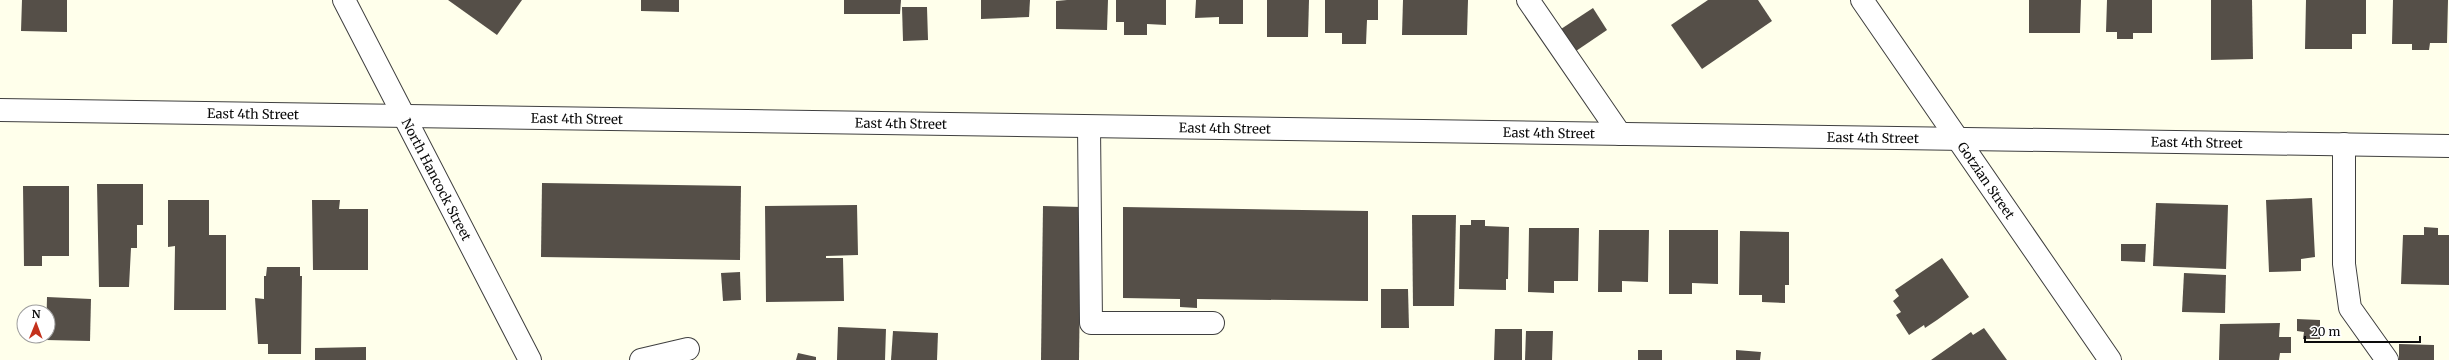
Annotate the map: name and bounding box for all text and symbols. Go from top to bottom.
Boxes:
street label: East 4th Street [207,105,299,123]
street label: East 4th Street [531,110,623,128]
street label: East 4th Street [855,115,947,133]
street label: North Hancock Street [398,116,475,244]
street label: East 4th Street [1179,119,1271,138]
street label: East 4th Street [1503,124,1595,142]
street label: East 4th Street [1827,129,1919,147]
street label: East 4th Street [2151,134,2243,152]
street label: Gotzian Street [1953,139,2018,222]
north arrow [16,304,56,344]
text: N [32,307,41,321]
scale bar [2305,318,2420,344]
text: 20 m [2311,324,2340,339]

